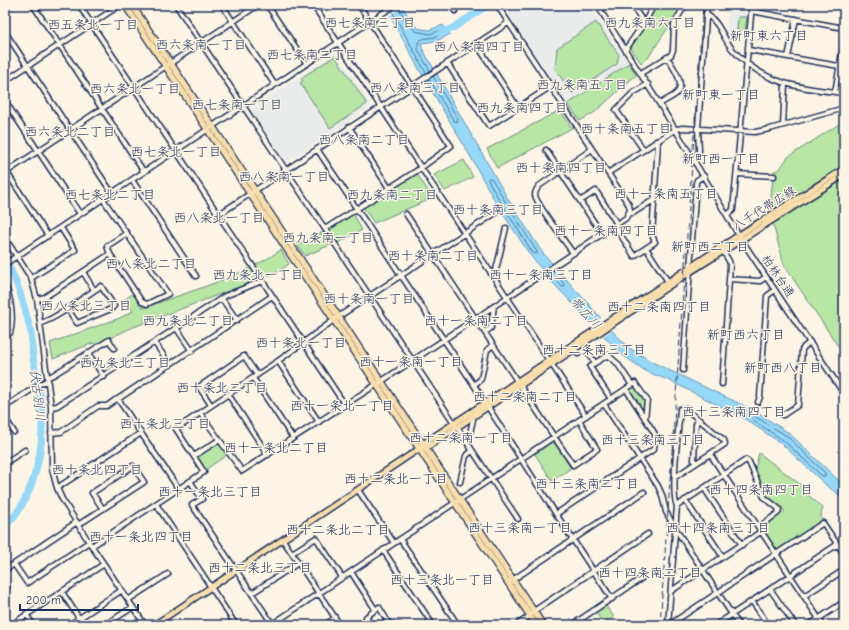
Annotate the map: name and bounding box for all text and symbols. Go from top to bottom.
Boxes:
district label: 西七条南三丁目 [324,15,416,30]
district label: 西九条南六丁目 [604,15,696,30]
district label: 西五条北一丁目 [47,17,139,32]
district label: 新町東六丁目 [730,28,808,43]
district label: 西六条南一丁目 [155,37,247,52]
district label: 西八条南四丁目 [433,39,525,54]
district label: 西七条南二丁目 [266,47,358,62]
district label: 西九条南五丁目 [536,77,628,92]
district label: 西八条南三丁目 [369,80,461,95]
district label: 西六条北一丁目 [89,81,181,96]
district label: 新町東一丁目 [682,87,760,102]
district label: 西七条南一丁目 [191,97,283,112]
district label: 西九条南四丁目 [476,100,568,115]
district label: 西十条南五丁目 [580,121,672,136]
district label: 西六条北二丁目 [24,124,116,139]
district label: 西八条南二丁目 [318,132,410,147]
district label: 西七条北一丁目 [130,144,222,159]
district label: 新町西一丁目 [682,151,760,166]
district label: 西十条南四丁目 [515,160,607,175]
district label: 西八条南一丁目 [238,169,330,184]
street label: 八千代帯広線 [730,183,798,233]
district label: 西十一条南五丁目 [614,186,718,201]
district label: 西七条北二丁目 [64,187,156,202]
district label: 西九条南二丁目 [346,187,438,202]
district label: 西十条南三丁目 [452,202,544,217]
district label: 西八条北一丁目 [173,210,265,225]
district label: 西十一条南四丁目 [554,223,658,238]
district label: 西九条南一丁目 [282,230,374,245]
district label: 新町西二丁目 [671,239,749,254]
district label: 西十条南二丁目 [387,248,479,263]
street label: 柏林台通 [759,252,797,300]
district label: 西八条北二丁目 [105,256,197,271]
district label: 西九条北一丁目 [212,267,304,282]
district label: 西十一条南三丁目 [489,267,593,282]
district label: 西十条南一丁目 [323,291,415,306]
water label: 帯広川 [567,293,605,333]
district label: 西八条北三丁目 [40,298,132,313]
district label: 西十二条南四丁目 [607,299,711,314]
district label: 西九条北二丁目 [142,313,234,328]
district label: 西十一条南二丁目 [424,313,528,328]
district label: 新町西六丁目 [707,327,785,342]
district label: 西十条北一丁目 [255,335,347,350]
district label: 西十二条南三丁目 [542,342,646,357]
district label: 西十一条南一丁目 [359,354,463,369]
district label: 西九条北三丁目 [79,355,171,370]
district label: 新町西八丁目 [744,360,822,375]
water label: 伏古別川 [27,368,49,422]
district label: 西十条北二丁目 [176,380,268,395]
district label: 西十二条南二丁目 [473,389,577,404]
district label: 西十一条北一丁目 [290,398,394,413]
district label: 西十三条南四丁目 [682,404,786,419]
district label: 西十条北三丁目 [119,416,211,431]
district label: 西十二条南一丁目 [409,430,513,445]
district label: 西十三条南三丁目 [601,432,705,447]
district label: 西十一条北二丁目 [224,440,328,455]
district label: 西十条北四丁目 [51,462,143,477]
district label: 西十二条北一丁目 [344,471,448,486]
district label: 西十三条南二丁目 [535,476,639,491]
district label: 西十四条南四丁目 [709,482,813,497]
district label: 西十一条北三丁目 [158,484,262,499]
district label: 西十三条南一丁目 [468,520,572,535]
district label: 西十四条南三丁目 [666,520,770,535]
district label: 西十二条北二丁目 [286,522,390,537]
district label: 西十一条北四丁目 [89,529,193,544]
district label: 西十二条北三丁目 [208,560,312,575]
district label: 西十四条南二丁目 [598,565,702,580]
district label: 西十三条北一丁目 [390,572,494,587]
scale bar [20,586,138,612]
text: 200 m [26,593,61,607]

